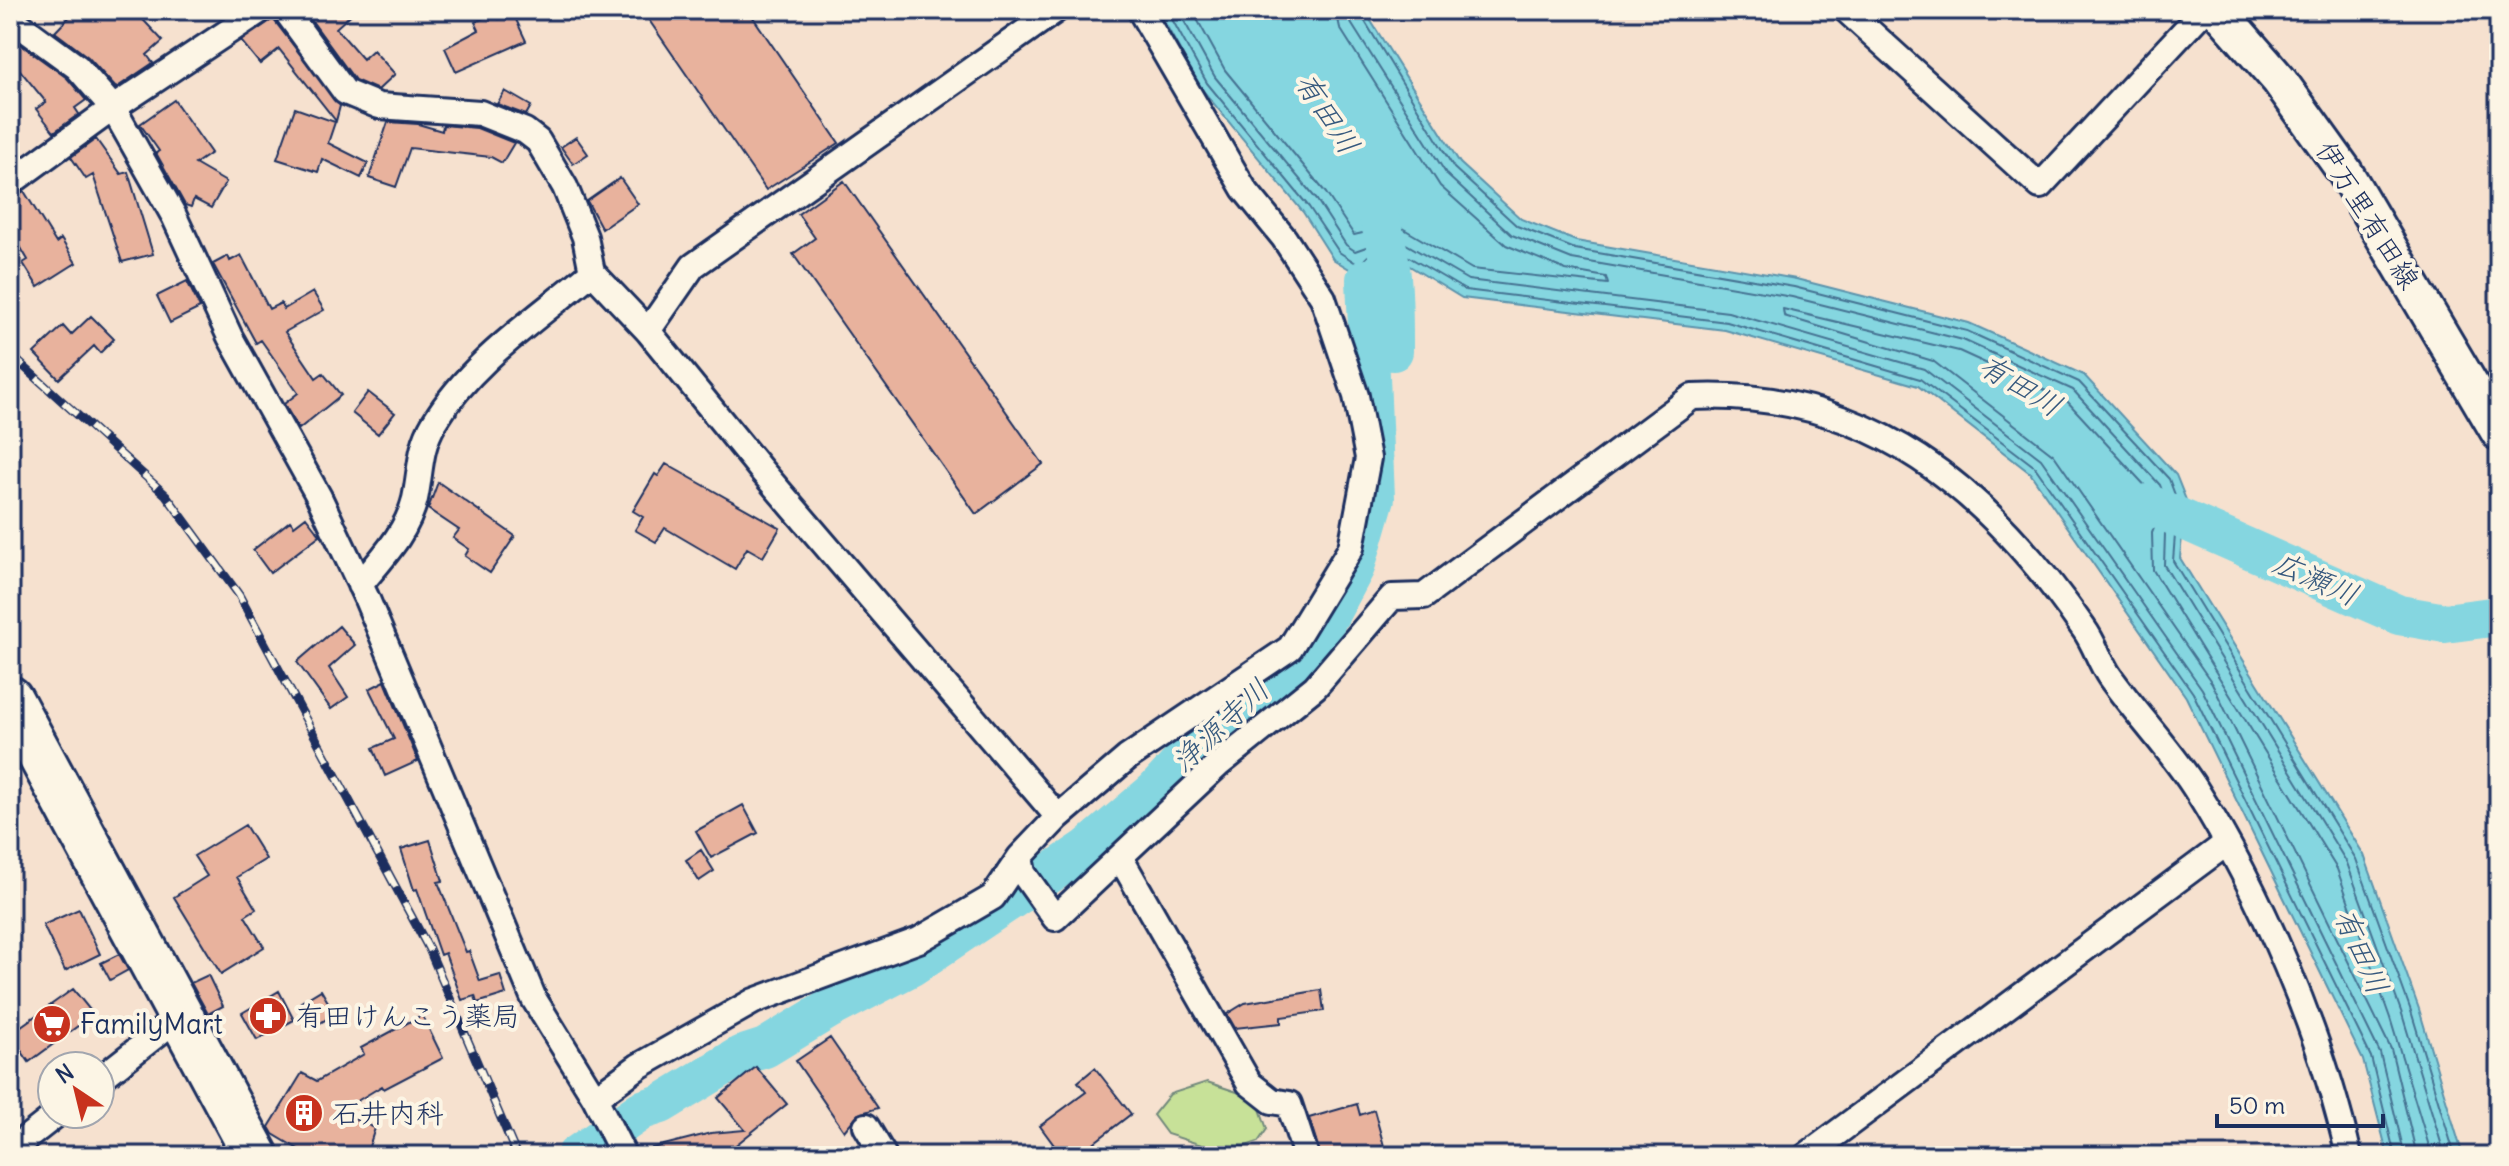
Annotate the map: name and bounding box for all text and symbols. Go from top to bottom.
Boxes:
water label: 有田川 [1288,65,1368,161]
street label: 伊万里有田線 [2308,134,2428,296]
water label: 有田川 [1973,346,2069,424]
water label: 広瀬川 [2267,542,2365,614]
water label: 浄源寺川 [1163,670,1277,780]
water label: 有田川 [2326,902,2398,1000]
pharmacy icon: 有田けんこう薬局 [247,995,289,1037]
place label: 有田けんこう薬局 [296,998,520,1034]
supermarket icon: FamilyMart [31,1003,73,1045]
place label: FamilyMart [80,1006,223,1042]
north arrow [36,1050,116,1130]
text: N [50,1058,79,1089]
scale bar [2217,1078,2383,1128]
text: 50 m [2229,1090,2285,1120]
building icon: 石井内科 [283,1092,325,1134]
place label: 石井内科 [332,1095,444,1131]

